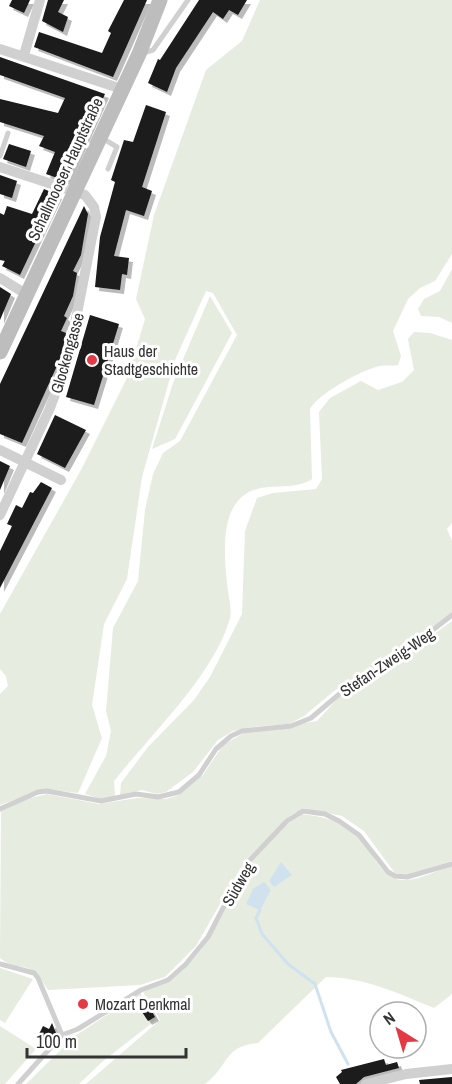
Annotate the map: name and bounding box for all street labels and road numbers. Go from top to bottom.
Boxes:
street label: Schallmooser Hauptstraße [22,94,108,244]
street label: Glockengasse [45,310,89,396]
street label: Stefan-Zweig-Weg [336,622,439,702]
street label: Südweg [217,857,260,910]

